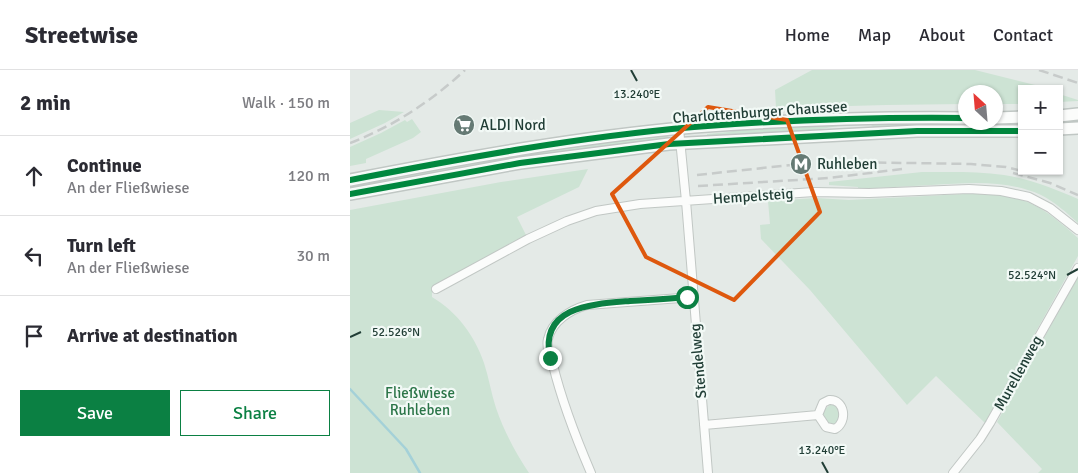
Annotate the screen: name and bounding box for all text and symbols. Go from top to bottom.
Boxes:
text: Streetwise [25,20,138,50]
text: Home [785,24,830,46]
text: Map [858,24,891,46]
text: About [919,24,965,46]
text: Contact [993,24,1053,46]
north arrow [958,85,1003,130]
map controls [1018,85,1063,175]
button: + [1018,85,1063,130]
text: 13.240°E [614,87,661,102]
text: 2 min [20,90,71,116]
text: Walk · 150 m [242,93,330,113]
street label: Charlottenburger Chaussee [672,97,848,127]
supermarket icon: ALDI Nord [452,113,476,137]
place label: ALDI Nord [480,116,546,134]
button: − [1018,130,1063,175]
metro station icon: Ruhleben [789,152,813,176]
text: Continue [67,154,142,178]
place label: Ruhleben [817,155,877,173]
icon: ahead [20,162,48,190]
text: 120 m [288,166,330,186]
text: An der Fließwiese [67,178,189,198]
street label: Hempelsteig [712,184,794,208]
text: Turn left [67,234,136,258]
icon: left [20,242,48,270]
text: 30 m [296,246,330,266]
text: An der Fließwiese [67,258,189,278]
text: 52.524°N [1008,268,1056,283]
route start [676,286,699,309]
icon: arrive [20,322,48,350]
street label: Stendelweg [686,323,710,399]
text: Arrive at destination [67,324,238,348]
text: 52.526°N [372,325,420,340]
street label: Murellenweg [990,332,1046,414]
route end [539,347,562,370]
park label: Fließwiese Ruhleben [385,384,455,419]
button: Save [20,390,170,436]
button: Share [180,390,330,436]
text: 13.240°E [799,443,846,458]

